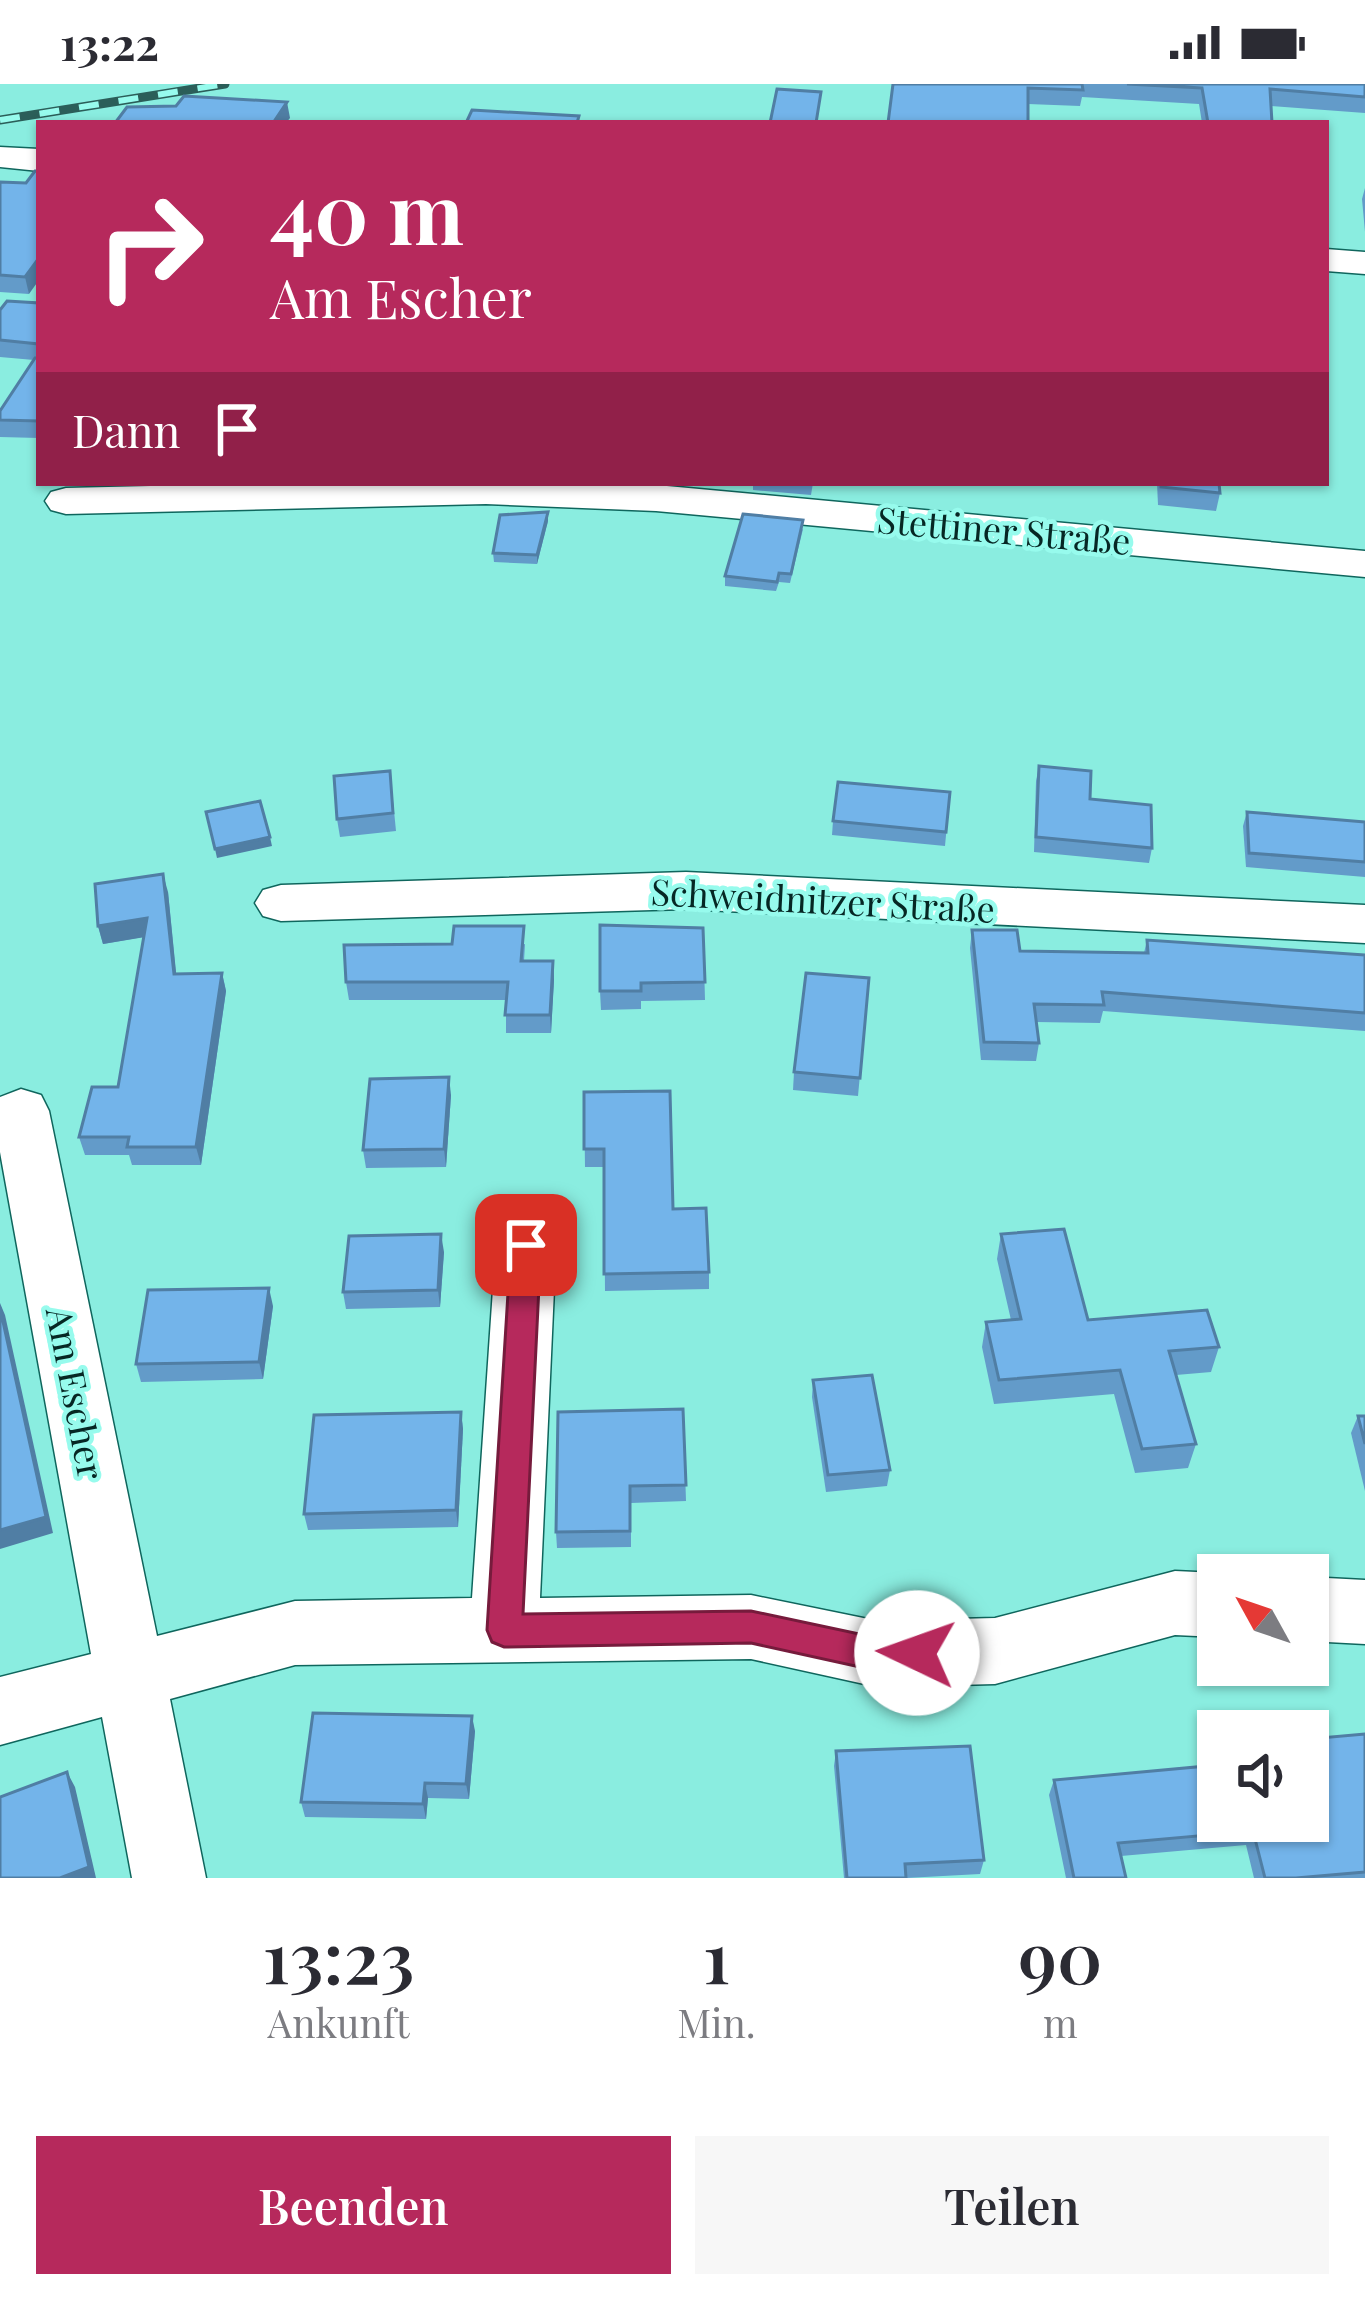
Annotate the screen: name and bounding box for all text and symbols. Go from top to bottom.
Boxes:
text: 13:22 [60,12,159,72]
text: 40 m [270,154,464,266]
icon: right [72,168,228,324]
text: Am Escher [270,261,532,333]
icon: arrive [204,396,270,462]
text: Dann [72,399,180,459]
street label: Stettiner Straße [875,494,1133,564]
street label: Schweidnitzer Straße [650,866,996,932]
pin [475,1194,577,1296]
icon: arrive [493,1212,559,1278]
street label: Am Escher [37,1302,117,1483]
north arrow [1197,1554,1329,1686]
map controls [1197,1554,1329,1842]
position arrow [854,1590,980,1716]
button: sound [1197,1710,1329,1842]
text: 13:23 [263,1906,415,2002]
text: 1 [703,1906,730,2002]
text: 90 [1018,1906,1102,2002]
text: Ankunft [268,1996,410,2048]
text: Min. [677,1996,756,2048]
text: m [1043,1996,1078,2048]
button: Beenden [36,2136,671,2274]
button: Teilen [695,2136,1329,2274]

